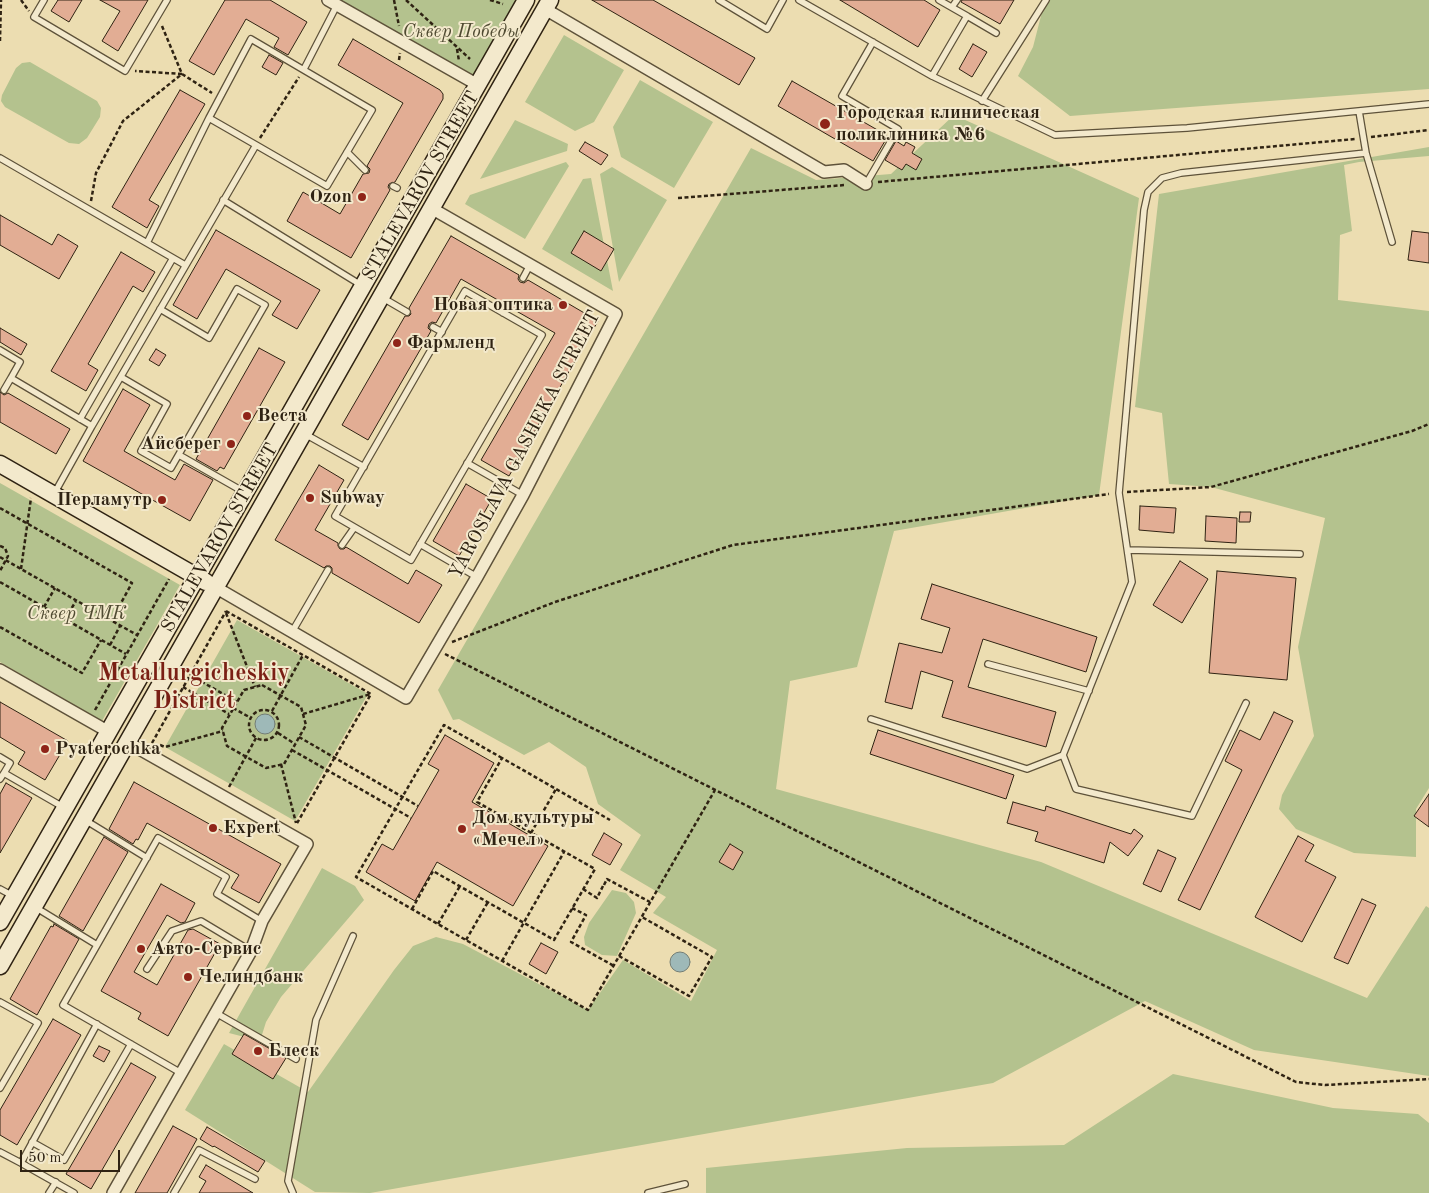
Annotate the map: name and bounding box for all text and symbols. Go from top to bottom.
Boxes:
park label: Сквер Победы [402,21,520,43]
street label: STALEVAROV STREET [357,87,485,285]
place label: Городская клиническая поликлиника №6 [836,102,1040,146]
marker: Городская клиническая поликлиника №6 [818,117,832,131]
place label: Ozon [310,186,352,208]
marker: Ozon [356,191,368,203]
place label: Новая оптика [433,294,553,316]
marker: Новая оптика [557,299,569,311]
street label: YAROSLAVA GASHEKA STREET [444,307,606,583]
place label: Фармленд [407,332,495,354]
marker: Фармленд [391,337,403,349]
place label: Веста [257,405,307,427]
marker: Веста [241,410,253,422]
place label: Айсберег [141,433,221,455]
marker: Айсберег [225,438,237,450]
street label: STALEVAROV STREET [156,439,284,637]
place label: Subway [320,487,385,509]
place label: Перламутр [57,489,152,511]
marker: Subway [304,492,316,504]
marker: Перламутр [156,494,168,506]
park label: Сквер ЧМК [27,603,125,625]
district label: Metallurgicheskiy District [98,660,290,716]
place label: Pyaterochka [55,738,161,760]
marker: Pyaterochka [39,743,51,755]
place label: Дом культуры «Мечел» [472,807,594,851]
place label: Expert [223,817,280,839]
marker: Expert [207,822,219,834]
marker: Дом культуры «Мечел» [456,823,468,835]
place label: Авто-Сервис [151,938,262,960]
marker: Авто-Сервис [135,943,147,955]
place label: Челиндбанк [198,966,303,988]
marker: Челиндбанк [182,971,194,983]
place label: Блеск [268,1040,319,1062]
marker: Блеск [252,1045,264,1057]
scale bar [22,1140,122,1172]
text: 50 m [28,1151,62,1166]

